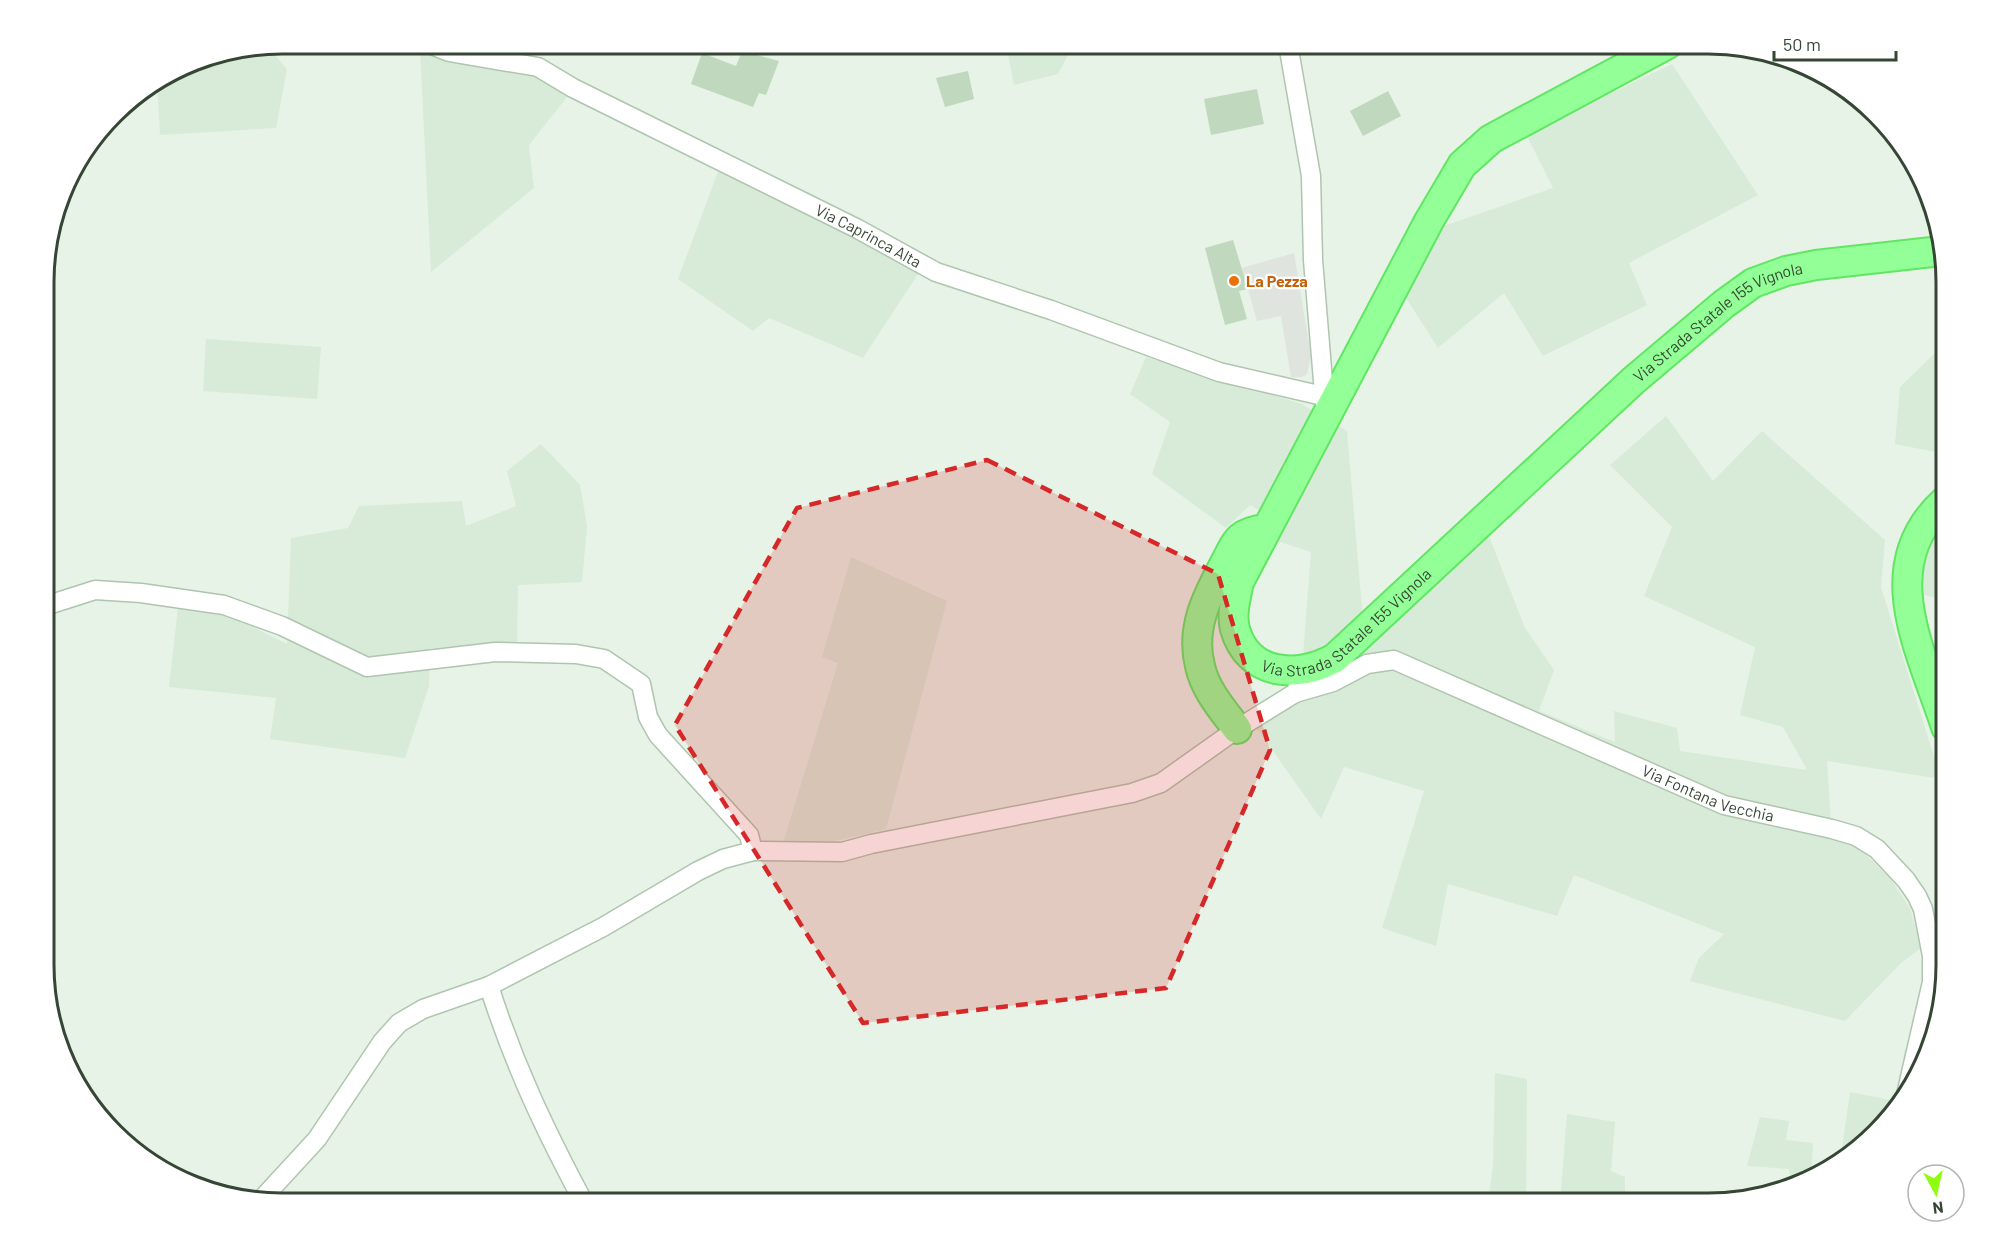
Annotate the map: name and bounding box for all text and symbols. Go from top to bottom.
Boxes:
scale bar [1774,24,1896,62]
text: 50 m [1783,33,1821,55]
street label: Via Caprinca Alta [813,200,925,271]
street label: Via Strada Statale 155 Vignola [1629,258,1804,386]
place label: La Pezza [1246,271,1308,290]
marker: La Pezza [1227,274,1241,288]
street label: Via Strada Statale 155 Vignola [1259,564,1435,679]
street label: Via Fontana Vecchia [1639,760,1776,825]
north arrow [1906,1163,1966,1223]
text: N [1932,1198,1945,1218]

